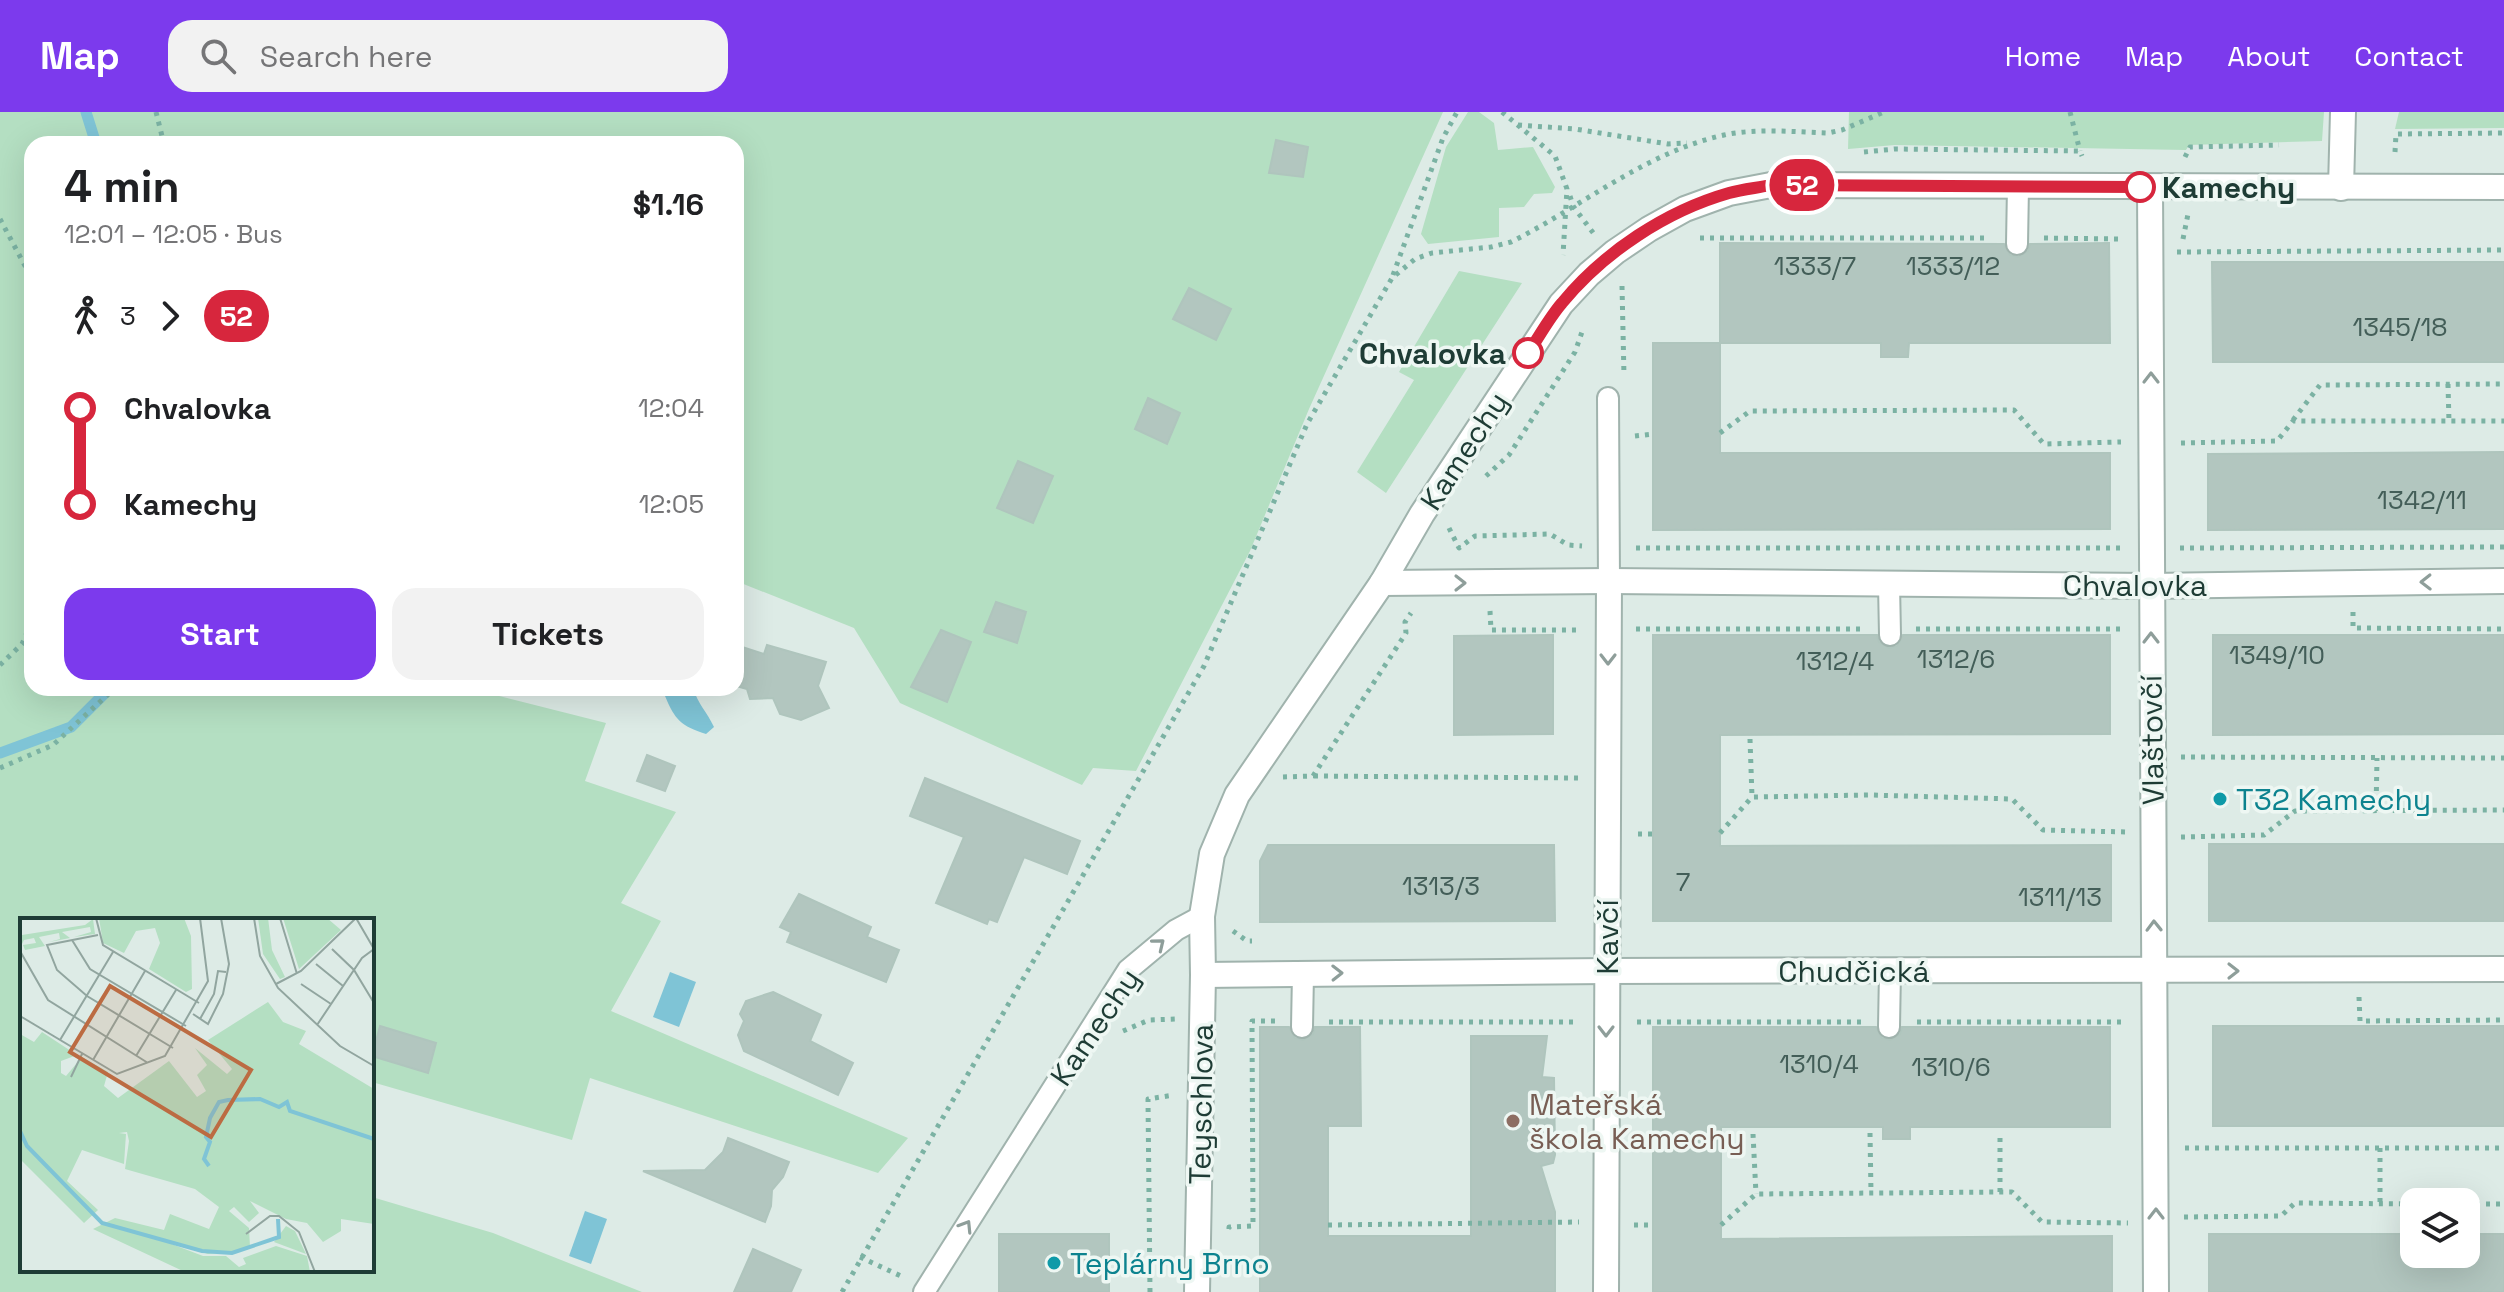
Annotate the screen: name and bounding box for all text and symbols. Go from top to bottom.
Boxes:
search box [168,20,728,92]
text: Map [40,32,120,80]
icon: search [196,34,240,78]
text: Search here [260,37,433,76]
text: Home [2005,38,2081,74]
text: Map [2125,38,2183,74]
text: About [2227,38,2310,74]
text: Contact [2354,38,2464,74]
text: 4 min [64,159,180,215]
line badge: 52 [1766,159,1838,211]
text: 52 [1785,167,1819,203]
place label: Kamechy [2162,168,2295,207]
marker: Kamechy [2125,172,2155,202]
text: $1.16 [633,185,704,224]
text: 12:01 – 12:05 · Bus [64,217,283,251]
house number: 1333/7 [1774,249,1856,283]
house number: 1333/12 [1906,249,2000,283]
icon: walk [64,294,108,338]
icon: forward [148,294,192,338]
text: 52 [220,298,253,334]
text: 3 [120,299,136,333]
house number: 1345/18 [2352,310,2448,344]
place label: Chvalovka [1359,334,1506,373]
marker: Chvalovka [1513,338,1543,368]
one-way arrow [2142,371,2160,384]
street label: Kamechy [1411,384,1517,518]
text: Chvalovka [124,389,271,428]
text: 12:04 [638,391,704,425]
house number: 1342/11 [2377,483,2467,517]
text: Kamechy [124,485,257,524]
text: 12:05 [639,487,704,521]
street label: Chvalovka [2063,566,2207,605]
one-way arrow [1454,574,1467,591]
one-way arrow [2419,574,2432,591]
button: Start [64,588,376,680]
button: Tickets [392,588,704,680]
one-way arrow [2143,631,2160,644]
house number: 1349/10 [2229,638,2325,672]
house number: 1312/6 [1917,642,1995,676]
house number: 1312/4 [1796,644,1874,678]
one-way arrow [1599,653,1617,666]
street label: Vlaštovčí [2131,674,2173,806]
place label: T32 Kamechy [2236,780,2431,819]
marker: T32 Kamechy [2211,790,2229,808]
house number: 7 [1676,865,1690,899]
house number: 1313/3 [1402,869,1480,903]
house number: 1311/13 [2018,880,2102,914]
street label: Kavčí [1588,899,1627,975]
inset map [20,918,374,1272]
one-way arrow [2145,919,2163,932]
one-way arrow [1150,939,1165,954]
street label: Chudčická [1778,952,1930,991]
street label: Kamechy [1041,961,1149,1093]
one-way arrow [2227,962,2240,980]
one-way arrow [1331,965,1344,982]
street label: Teyschlova [1180,1023,1222,1185]
one-way arrow [1597,1025,1615,1038]
house number: 1310/4 [1779,1047,1859,1081]
house number: 1310/6 [1911,1050,1991,1084]
place label: Mateřská škola Kamechy [1529,1085,1745,1158]
marker: Mateřská škola Kamechy [1504,1112,1522,1130]
map controls [2400,1188,2480,1268]
button: layers [2400,1188,2480,1268]
one-way arrow [2147,1207,2165,1220]
one-way arrow [956,1220,971,1235]
place label: Teplárny Brno [1070,1244,1270,1283]
marker: Teplárny Brno [1045,1254,1063,1272]

